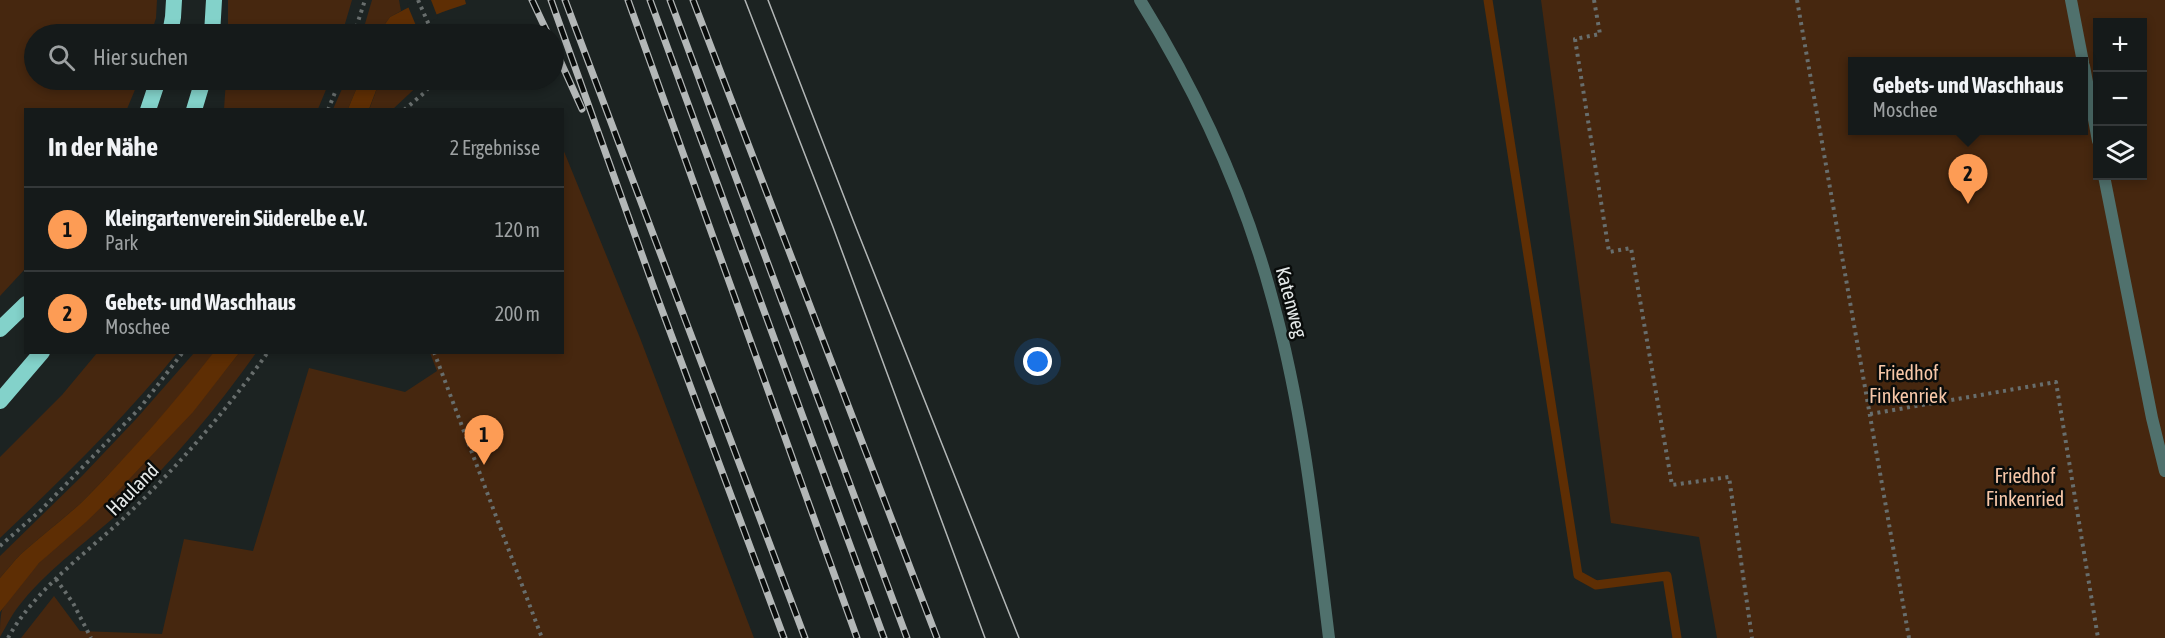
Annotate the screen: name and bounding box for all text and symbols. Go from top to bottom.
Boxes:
map controls [2093,18,2147,180]
button: + [2093,18,2147,72]
search box [24,24,564,90]
icon: search [45,41,78,74]
text: Hier suchen [93,44,188,70]
popup [1848,57,2088,135]
text: Gebets- und Waschhaus [1873,72,2063,98]
button: − [2093,72,2147,126]
text: Moschee [1873,98,1938,121]
button: layers [2093,126,2147,180]
text: In der Nähe [48,132,158,162]
text: 2 Ergebnisse [450,136,540,159]
pin: 2 [1948,154,1988,204]
text: Kleingartenverein Süderelbe e.V. [105,205,367,231]
text: 1 [63,218,72,241]
text: 120 m [495,218,540,241]
text: Park [105,231,138,254]
street label: Katenweg [1272,264,1313,340]
text: Gebets- und Waschhaus [105,289,296,315]
text: 2 [63,302,72,325]
text: 200 m [495,302,540,325]
text: Moschee [105,315,170,338]
your location [1023,347,1052,376]
park label: Friedhof Finkenriek [1869,361,1947,407]
pin: 1 [464,416,504,465]
street label: Hauland [101,458,163,520]
park label: Friedhof Finkenried [1986,464,2064,510]

